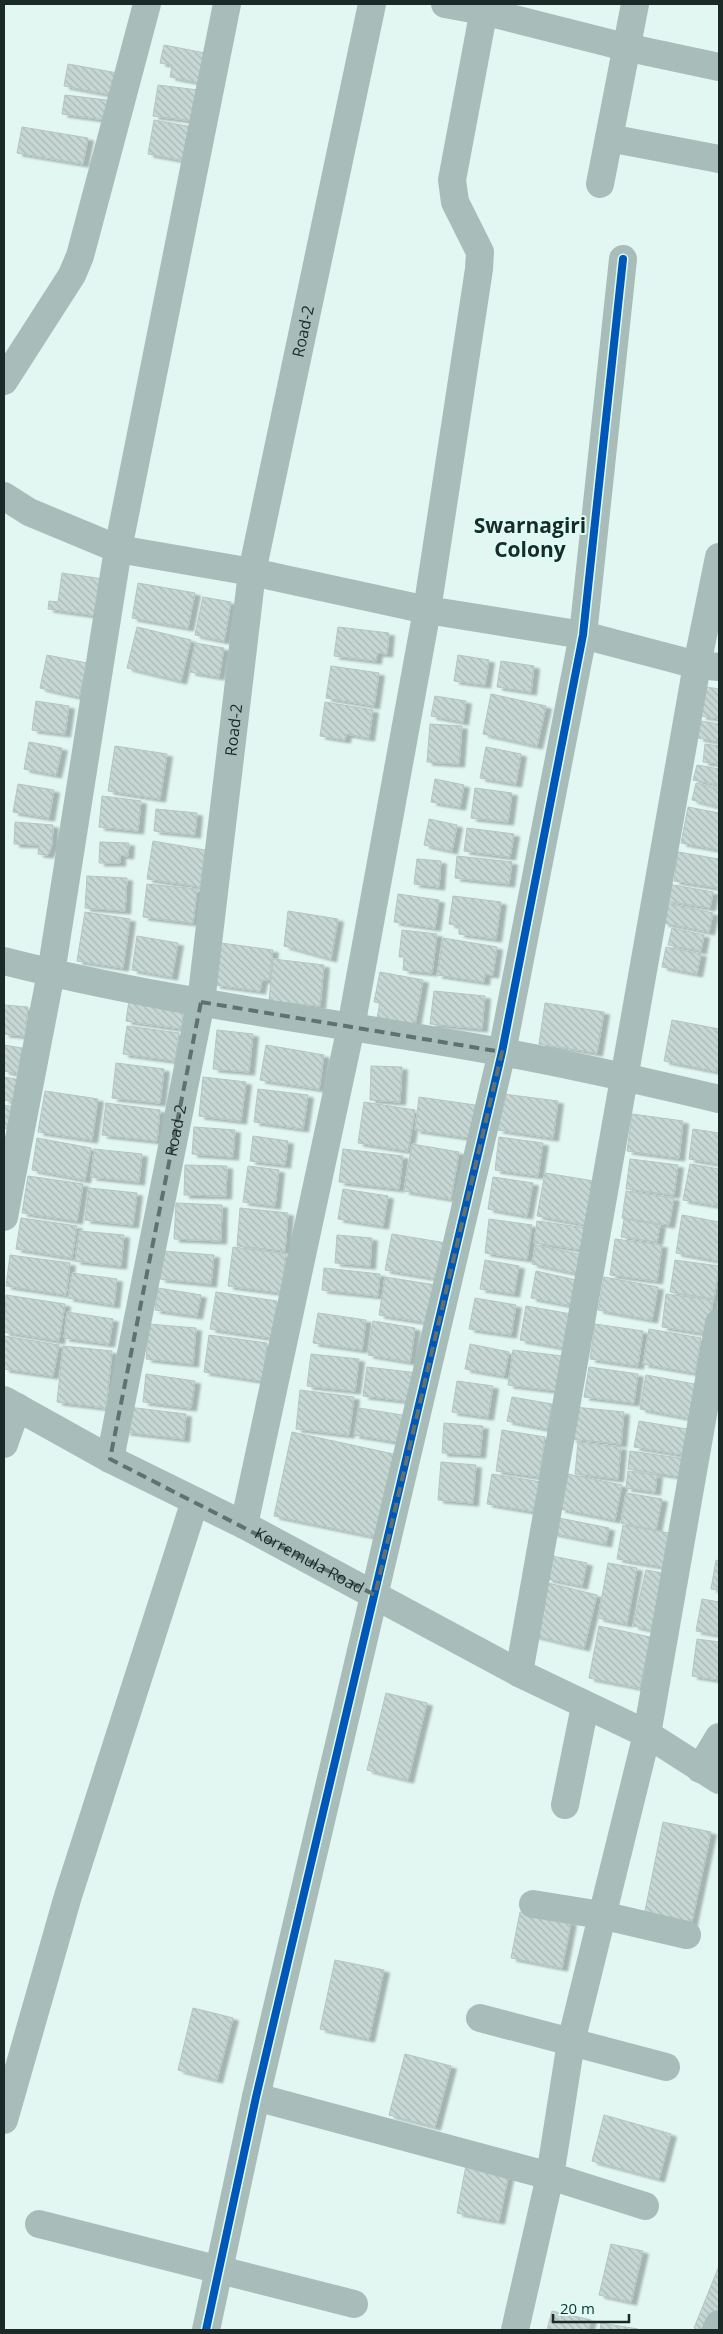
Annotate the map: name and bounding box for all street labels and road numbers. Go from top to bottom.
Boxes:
street label: Road-2 [287,303,319,359]
street label: Road-2 [219,703,247,757]
street label: Road-2 [160,1103,191,1158]
street label: Korremula Road [251,1522,368,1599]

